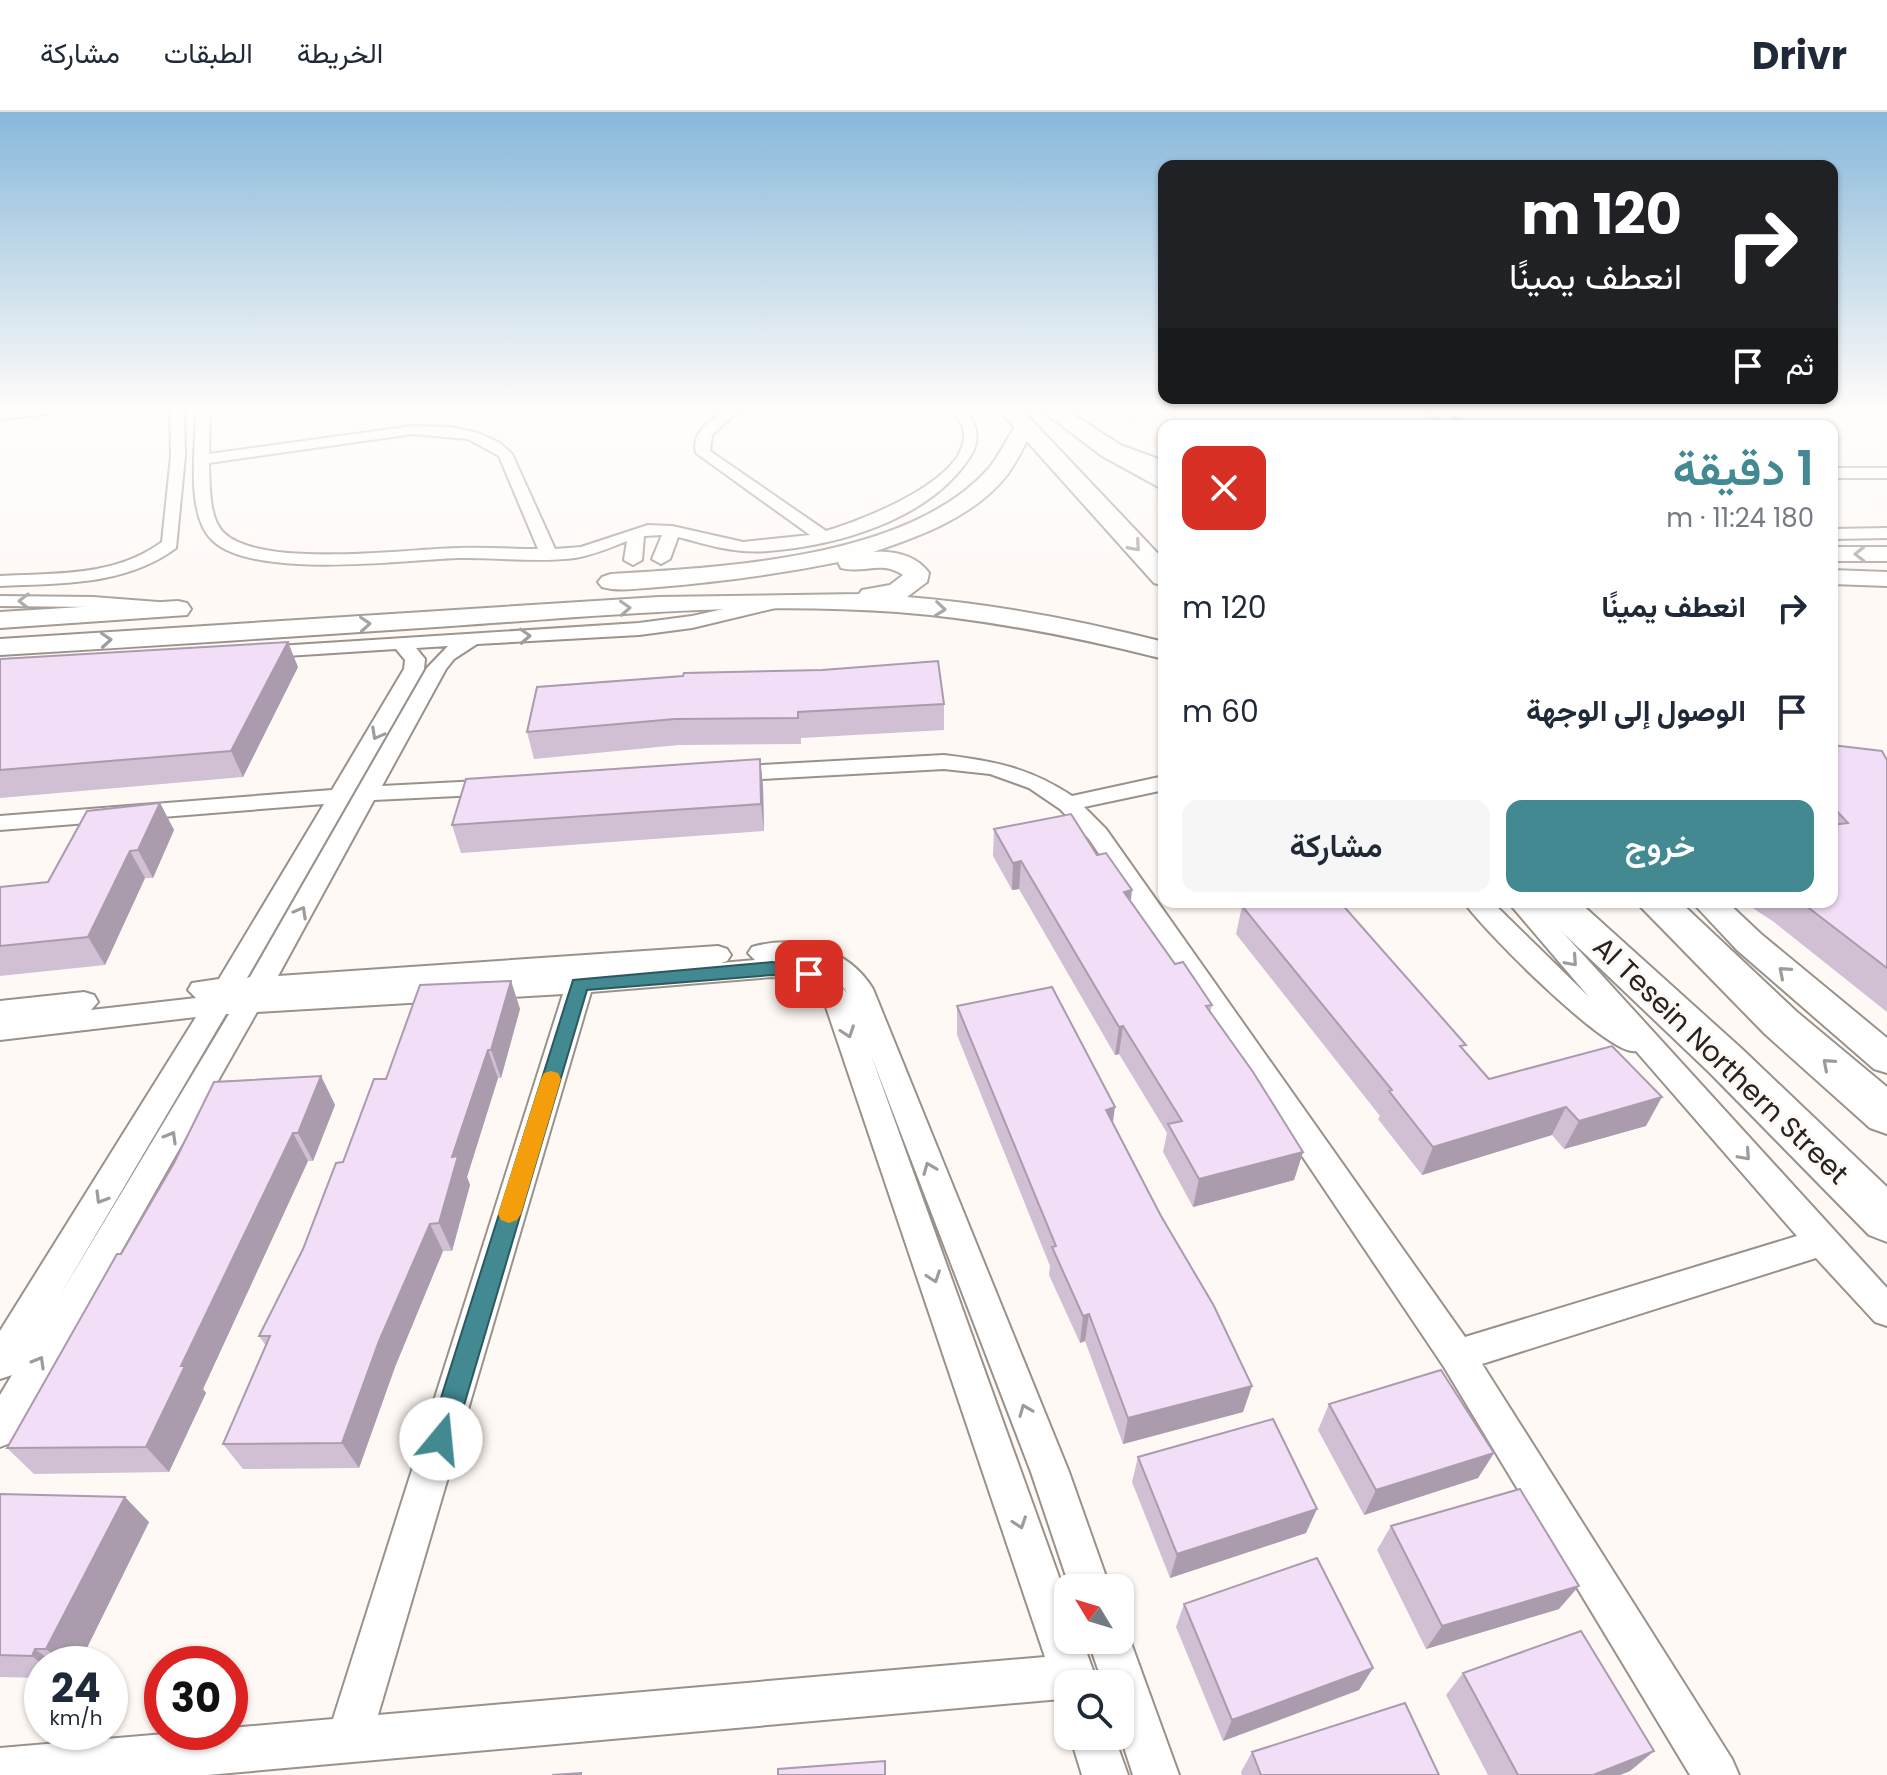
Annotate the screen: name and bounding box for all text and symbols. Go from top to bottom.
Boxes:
text: Drivr [1752,29,1847,82]
text: مشاركة [40,34,120,73]
text: الطبقات [164,34,253,73]
text: الخريطة [297,34,383,73]
text: 120 m [1521,175,1682,254]
icon: right [1710,192,1814,296]
text: انعطف يمينًا [1509,251,1682,302]
text: ثم [1786,343,1814,386]
icon: arrive [1726,344,1770,388]
text: 1 دقيقة [1672,435,1814,502]
button: close [1182,446,1266,530]
text: 180 m · 11:24 [1666,500,1814,536]
one-way arrow [1125,536,1139,551]
one-way arrow [1853,545,1865,563]
text: انعطف يمينًا [1601,585,1746,628]
text: 120 m [1182,586,1267,629]
icon: right [1770,586,1814,630]
one-way arrow [17,592,30,610]
one-way arrow [619,599,632,616]
one-way arrow [934,600,947,617]
one-way arrow [359,616,372,633]
one-way arrow [519,627,532,644]
one-way arrow [100,632,113,649]
text: الوصول إلى الوجهة [1526,689,1746,732]
text: 60 m [1182,690,1259,733]
icon: arrive [1770,690,1814,734]
one-way arrow [371,725,387,740]
button: مشاركة [1182,800,1490,892]
button: خروج [1506,800,1814,892]
one-way arrow [291,906,307,921]
street label: Al Tesein Northern Street [1584,928,1857,1193]
pin [775,940,843,1008]
icon: arrive [787,952,831,996]
one-way arrow [1562,952,1576,967]
one-way arrow [1779,968,1794,982]
one-way arrow [839,1024,855,1038]
one-way arrow [1823,1059,1837,1074]
one-way arrow [161,1132,177,1146]
one-way arrow [1735,1146,1749,1161]
one-way arrow [923,1162,939,1176]
one-way arrow [95,1189,111,1204]
one-way arrow [924,1269,941,1283]
one-way arrow [30,1356,45,1371]
position arrow [399,1397,483,1481]
one-way arrow [1018,1404,1035,1418]
one-way arrow [1010,1515,1026,1529]
north arrow [1054,1574,1134,1654]
map controls [1054,1574,1134,1750]
speed limit sign: 30 [144,1646,248,1750]
text: 24 [51,1660,101,1716]
button: search [1054,1670,1134,1750]
text: km/h [49,1704,103,1732]

